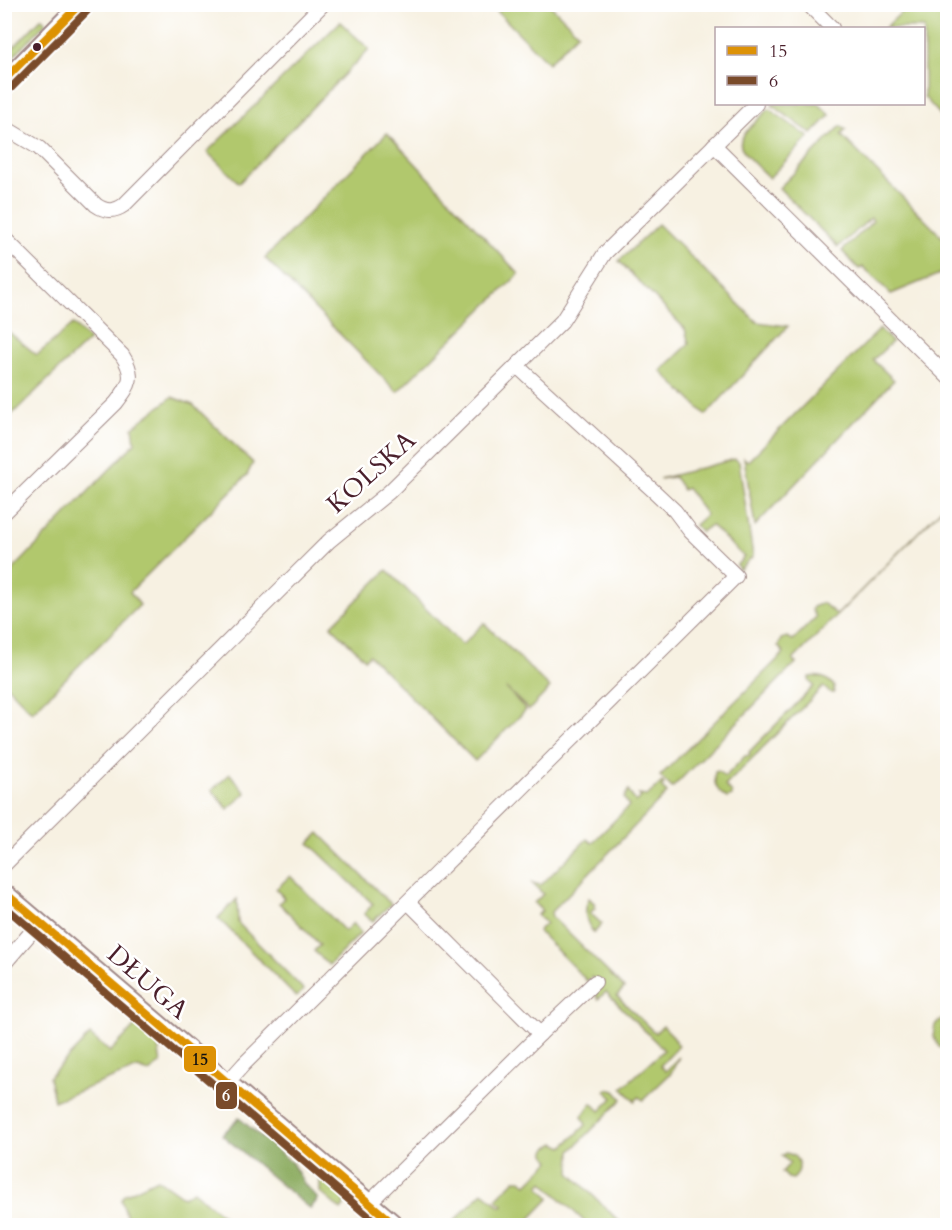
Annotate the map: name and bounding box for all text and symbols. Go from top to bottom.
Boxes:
legend [715,27,925,105]
text: 15 [769,39,787,64]
unlabelled marker [31,41,43,53]
text: 6 [769,69,778,94]
street label: KOLSKA [319,422,423,521]
street label: DŁUGA [100,937,197,1027]
line badge: 15 [183,1045,217,1073]
text: 15 [192,1049,208,1071]
line badge: 6 [215,1081,238,1110]
text: 6 [222,1085,230,1107]

